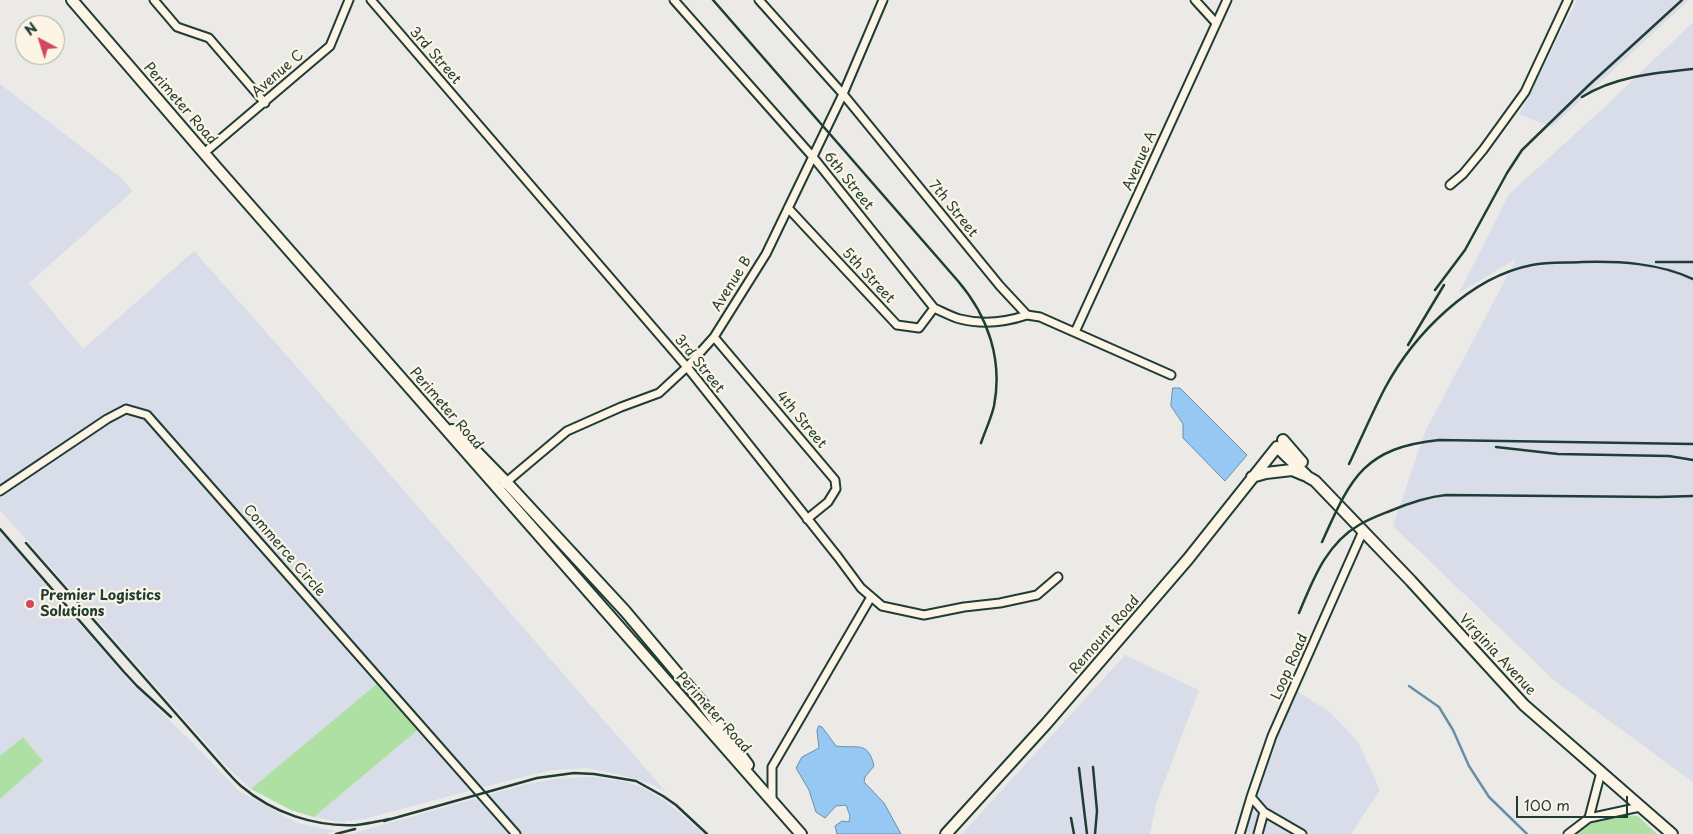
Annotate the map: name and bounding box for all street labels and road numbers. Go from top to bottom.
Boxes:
street label: 3rd Street [406,24,464,88]
street label: Avenue C [249,47,307,101]
street label: Perimeter Road [140,60,220,148]
street label: Avenue A [1119,129,1161,193]
street label: 6th Street [819,148,877,214]
street label: 7th Street [925,177,981,241]
street label: 5th Street [838,245,898,307]
street label: Avenue B [709,253,755,315]
street label: 3rd Street [670,331,728,397]
street label: Perimeter Road [406,365,486,453]
street label: 4th Street [772,388,830,452]
street label: Commerce Circle [239,501,329,601]
street label: Remount Road [1066,592,1144,678]
street label: Virginia Avenue [1455,611,1539,699]
street label: Loop Road [1268,631,1312,703]
street label: Perimeter Road [672,669,754,757]

